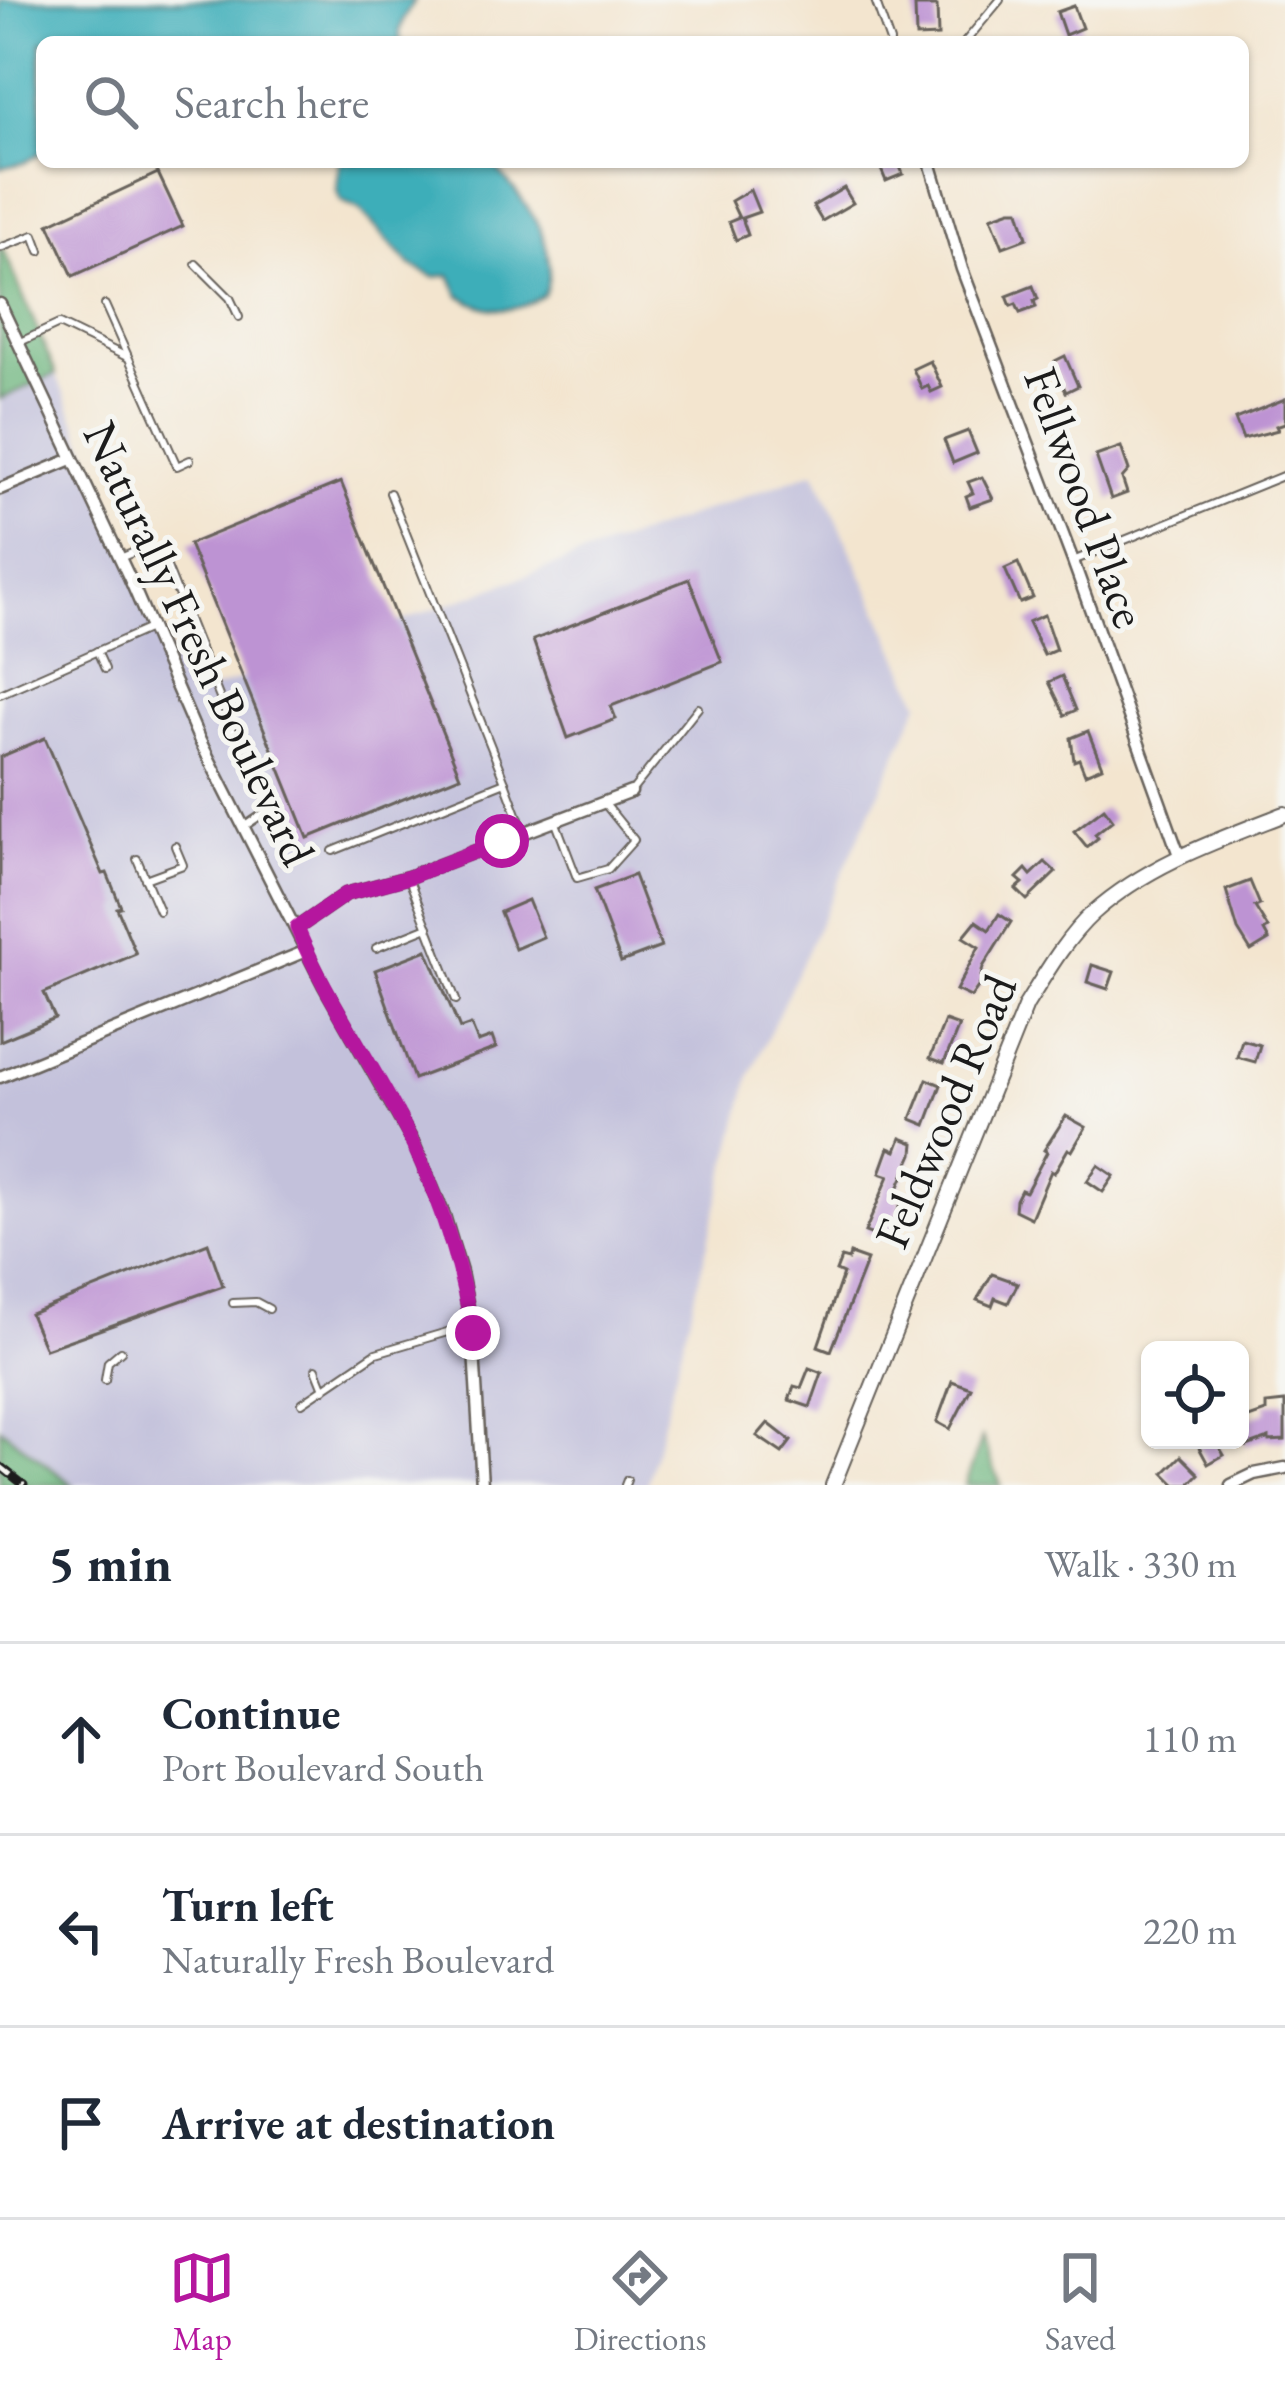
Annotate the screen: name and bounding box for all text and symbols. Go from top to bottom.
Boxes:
search box [36,36,1249,168]
icon: search [78,69,144,135]
text: Search here [174,73,369,131]
street label: Fellwood Place [1010,358,1162,636]
street label: Naturally Fresh Boulevard [70,411,330,876]
route start [475,814,529,868]
street label: Feldwood Road [860,964,1031,1257]
route end [446,1306,500,1360]
map controls [1141,1341,1249,1449]
button: locate [1141,1341,1249,1449]
text: 5 min [48,1530,172,1596]
text: Walk · 330 m [1044,1538,1237,1589]
text: Continue [162,1684,340,1742]
icon: ahead [48,1706,114,1772]
text: 110 m [1143,1713,1237,1764]
text: Port Boulevard South [162,1742,484,1793]
text: Turn left [162,1876,334,1934]
icon: left [48,1898,114,1964]
text: 220 m [1143,1905,1237,1956]
text: Naturally Fresh Boulevard [162,1934,554,1985]
icon: arrive [48,2090,114,2156]
text: Arrive at destination [162,2094,555,2152]
tab: Map [169,2245,235,2360]
tab: Directions [574,2245,707,2360]
tab: Saved [1045,2245,1116,2360]

